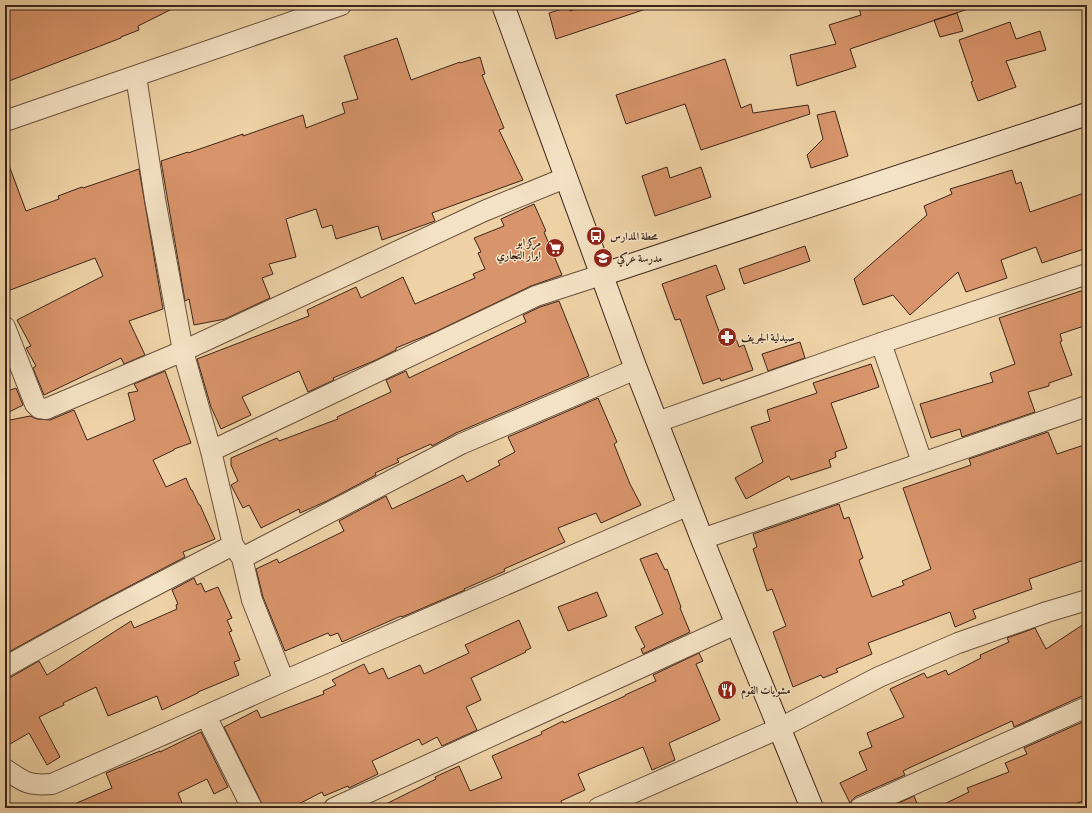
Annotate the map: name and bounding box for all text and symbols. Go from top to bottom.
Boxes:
bus stop icon: محطة المدارس [585,225,607,247]
place label: محطة المدارس [610,229,658,244]
place label: مركز ابو ابرار التجاري [496,235,541,264]
supermarket icon: مركز ابو ابرار التجاري [544,237,566,259]
school or university icon: مدرسة عركي [592,247,614,269]
place label: مدرسة عركي [616,251,662,267]
pharmacy icon: صيدلية الجريف [716,326,738,348]
place label: صيدلية الجريف [741,330,795,345]
restaurant icon: مشويات القوم [716,679,738,701]
place label: مشويات القوم [741,683,791,700]

